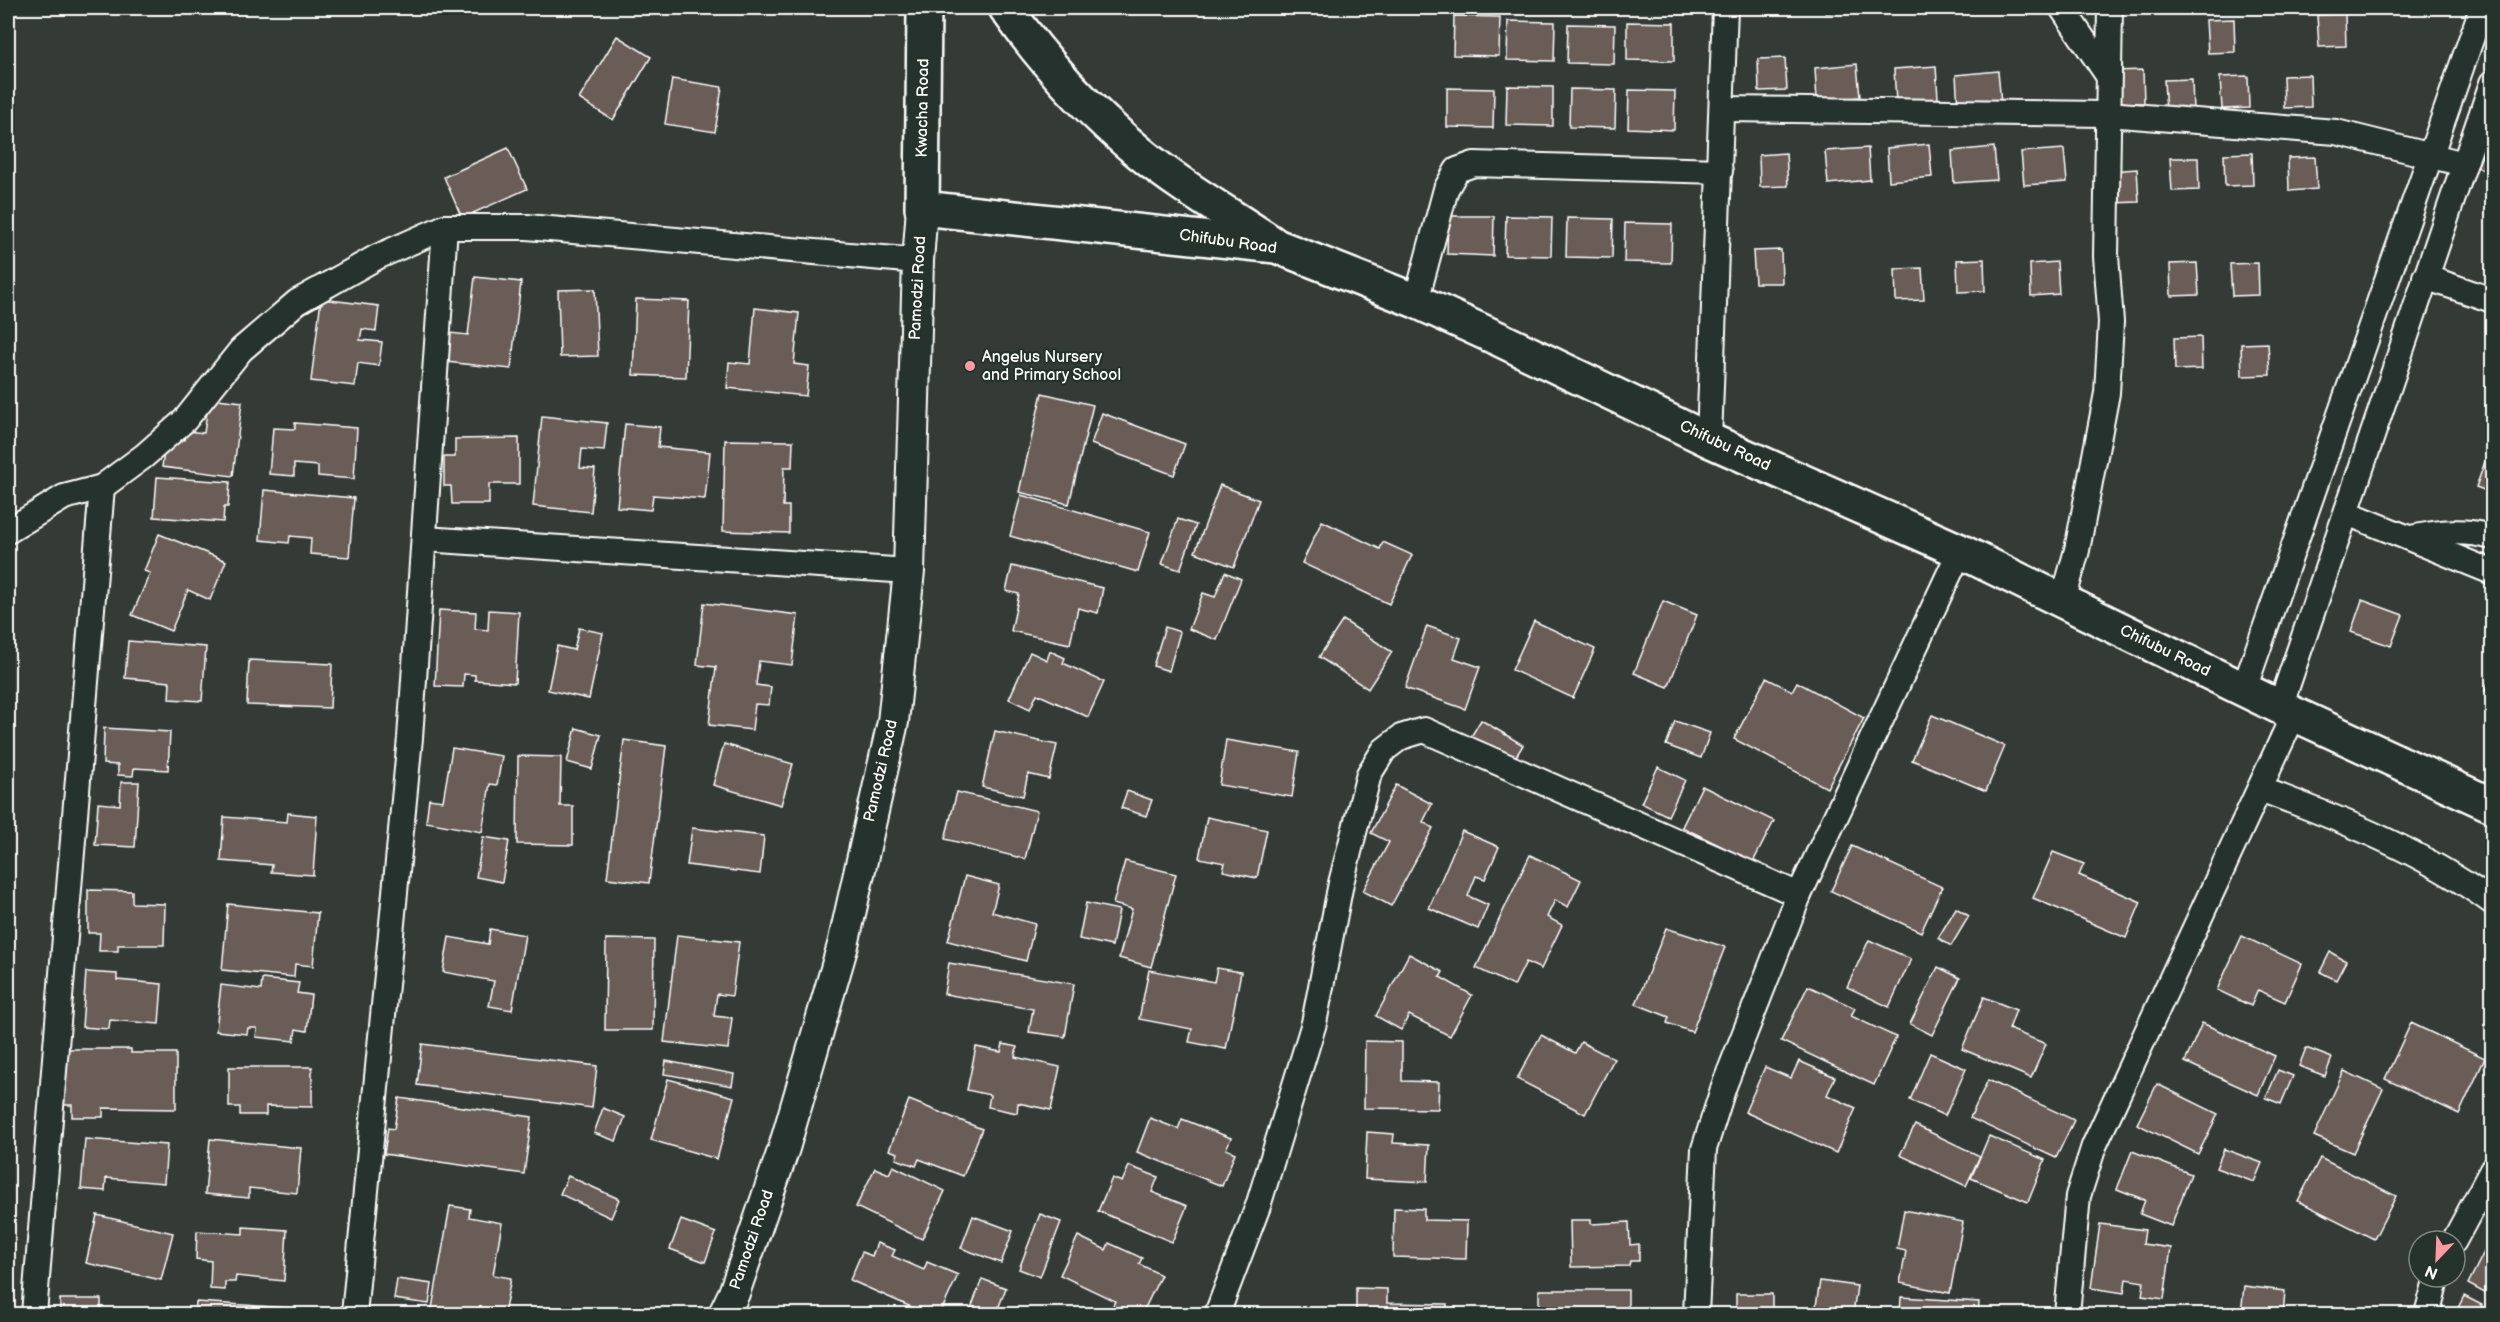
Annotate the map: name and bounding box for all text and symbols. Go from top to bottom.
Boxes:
street label: Kwacha Road [913,58,933,158]
street label: Chifubu Road [1178,226,1278,258]
street label: Pamodzi Road [906,235,930,341]
place label: Angelus Nursery and Primary School [982,348,1121,385]
marker: Angelus Nursery and Primary School [963,359,977,373]
street label: Chifubu Road [1676,417,1774,475]
street label: Chifubu Road [2117,621,2213,681]
street label: Pamodzi Road [860,718,902,824]
street label: Pamodzi Road [726,1188,778,1292]
north arrow [2407,1229,2467,1289]
text: N [2422,1260,2441,1283]

